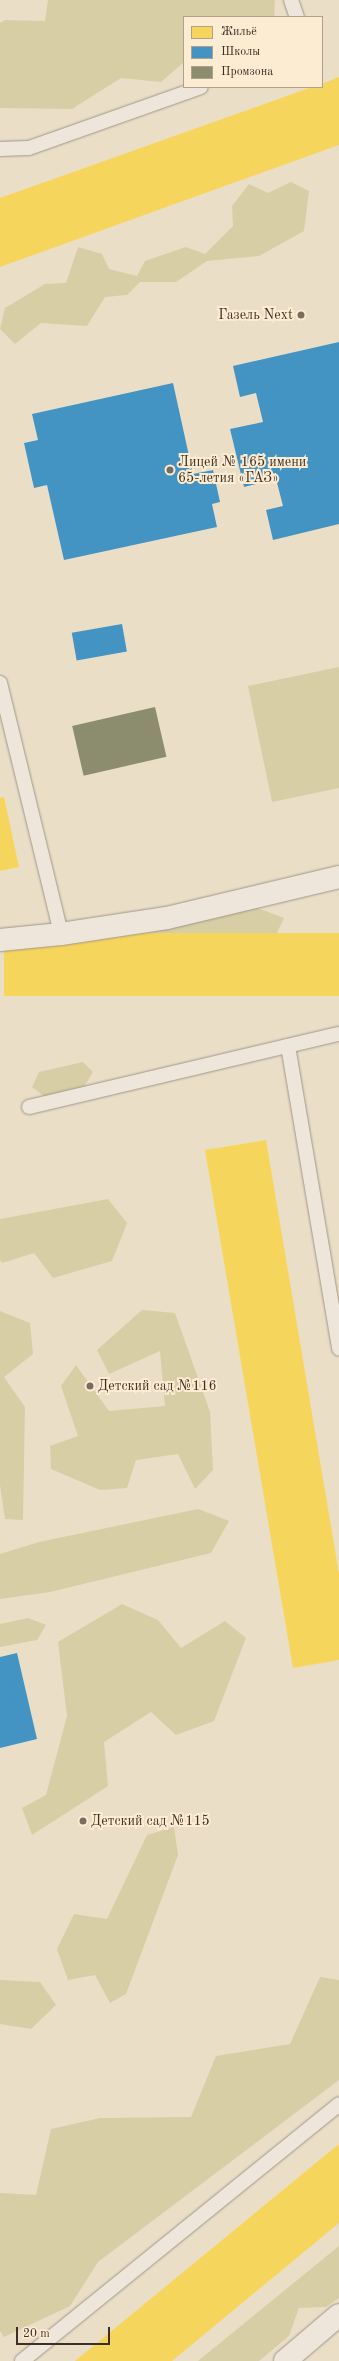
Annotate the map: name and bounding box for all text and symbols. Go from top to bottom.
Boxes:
legend [183,16,323,88]
text: Жильё [221,26,257,38]
text: Школы [221,46,260,58]
text: Промзона [221,66,273,78]
place label: Газель Next [218,307,293,323]
marker: Газель Next [296,310,306,320]
place label: Лицей № 165 имени 65-летия «ГАЗ» [178,454,306,486]
marker: Лицей № 165 имени 65-летия «ГАЗ» [165,465,175,475]
place label: Детский сад №116 [98,1378,217,1394]
marker: Детский сад №116 [85,1381,95,1391]
place label: Детский сад №115 [91,1813,210,1829]
marker: Детский сад №115 [78,1816,88,1826]
scale bar [18,2319,112,2345]
text: 20 m [23,2328,50,2340]

